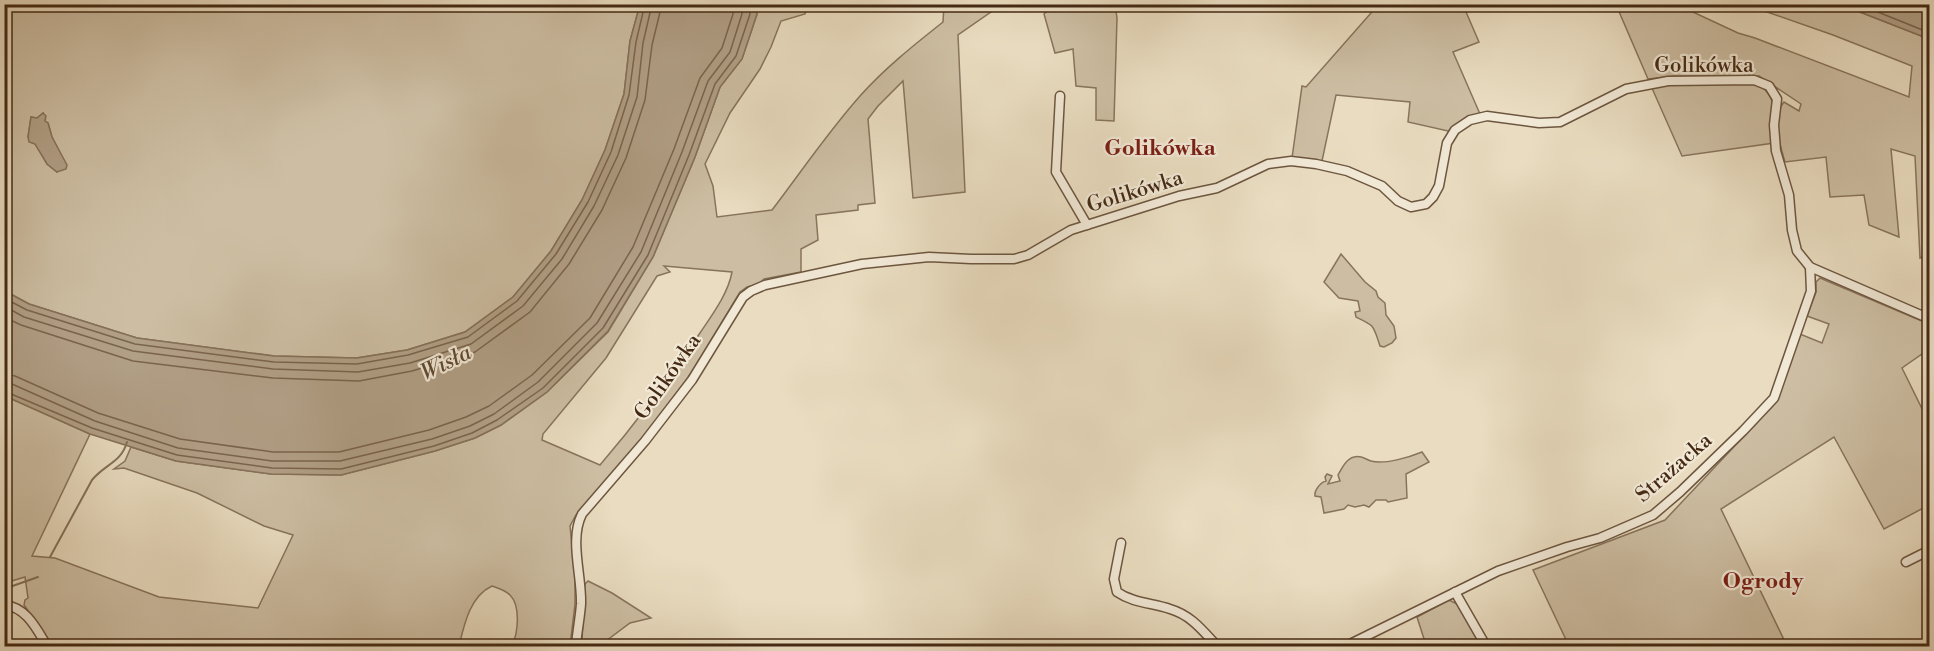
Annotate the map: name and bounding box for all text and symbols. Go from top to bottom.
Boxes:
street label: Golikówka [1654,53,1754,79]
district label: Golikówka [1104,135,1217,162]
street label: Golikówka [1084,165,1187,219]
street label: Golikówka [629,329,707,425]
water label: Wisła [416,339,477,387]
street label: Strażacka [1630,428,1718,508]
district label: Ogrody [1723,568,1804,595]

